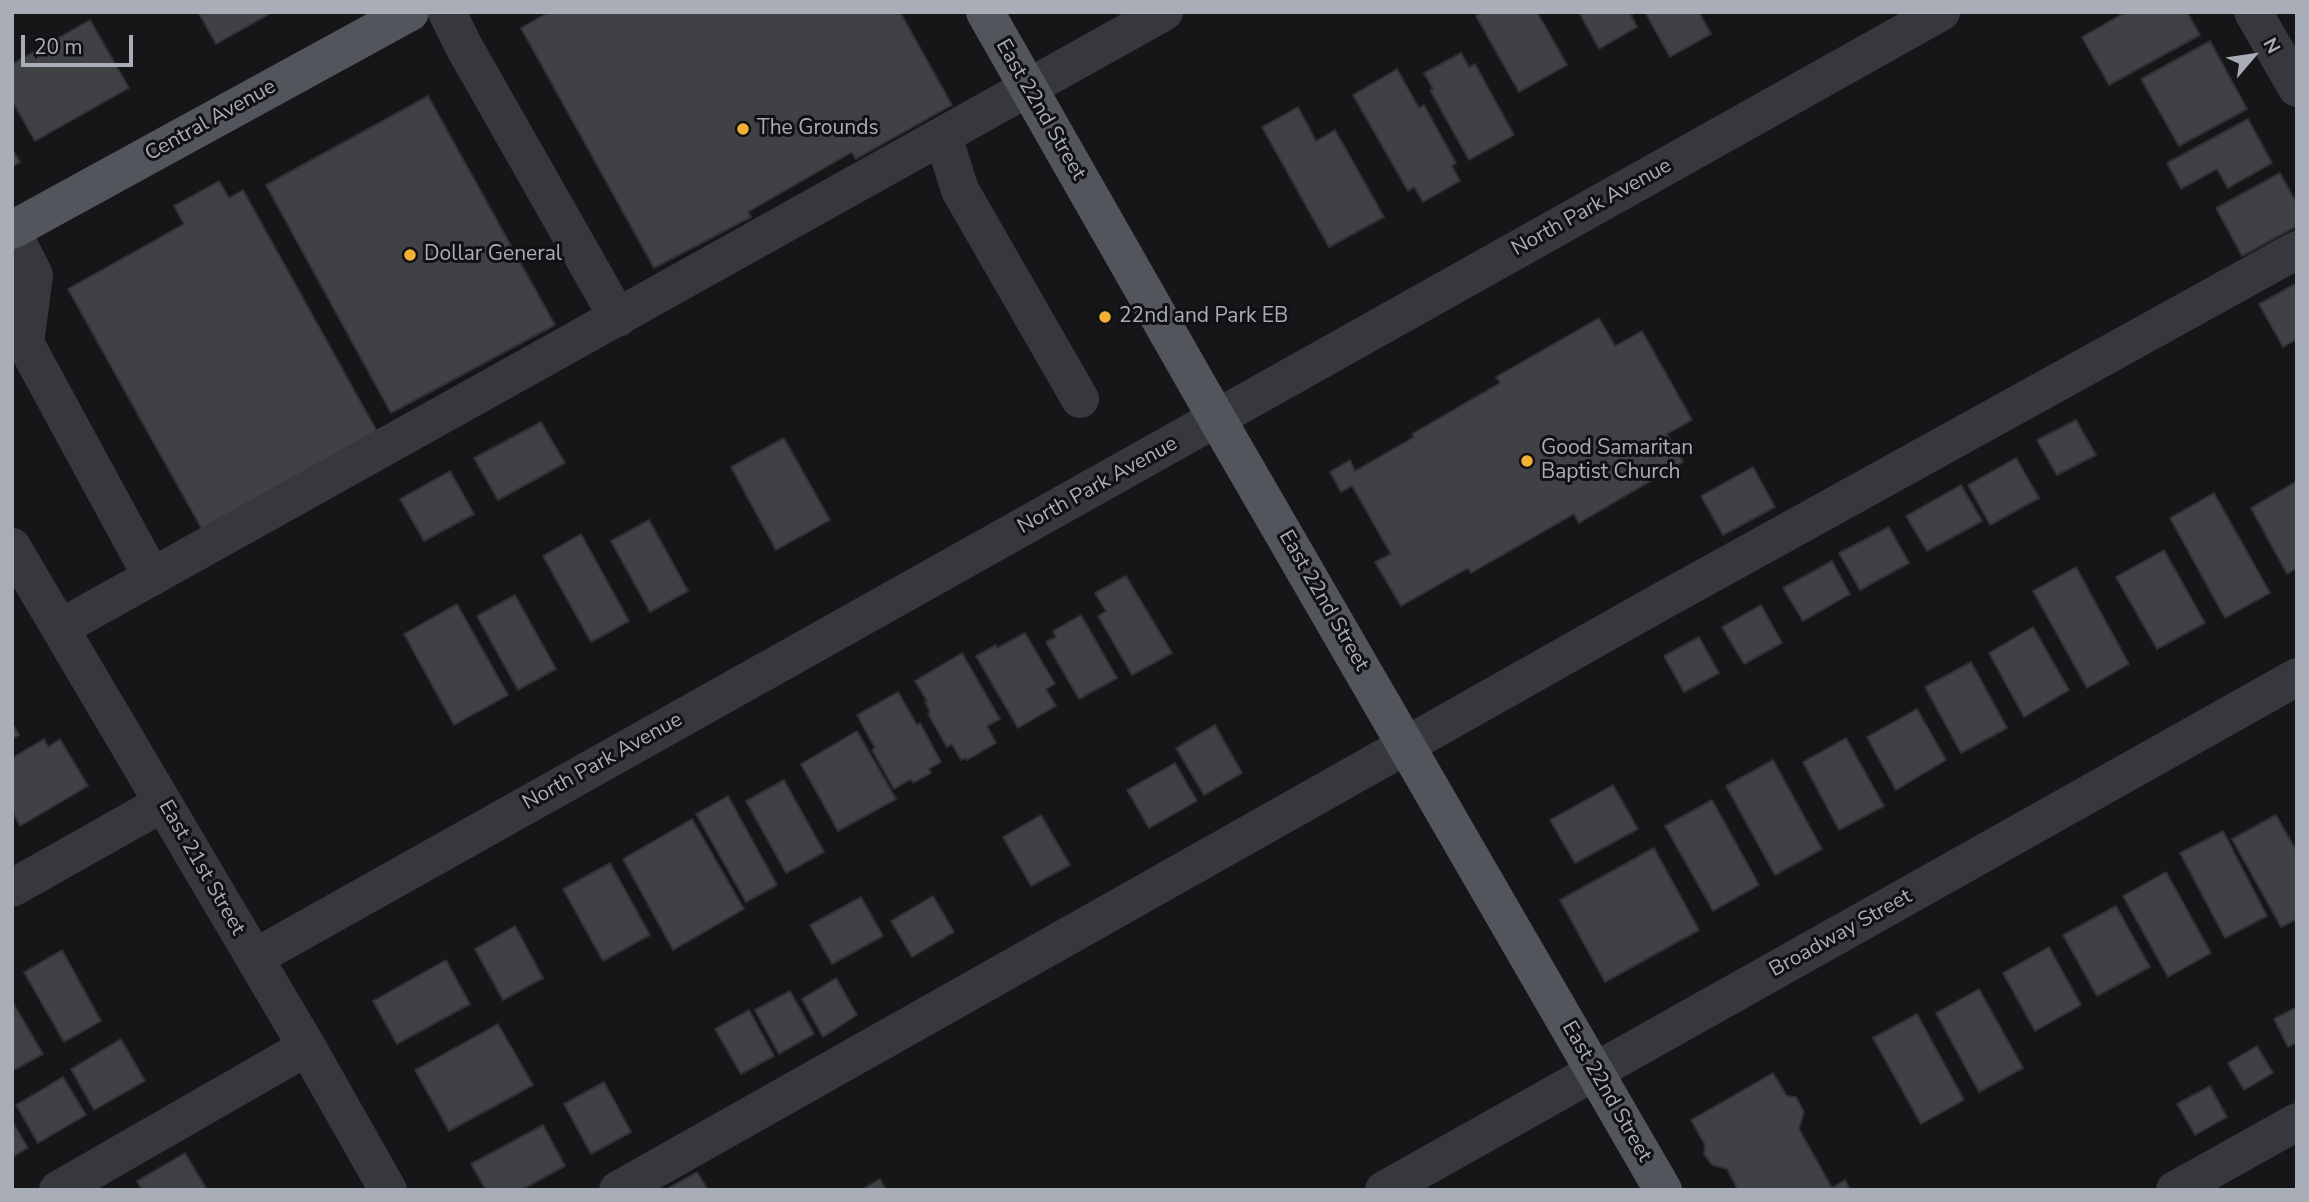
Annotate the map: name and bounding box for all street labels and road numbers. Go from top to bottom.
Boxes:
street label: East 22nd Street [990,35,1090,185]
street label: Central Avenue [141,75,281,167]
street label: North Park Avenue [1508,154,1676,262]
street label: North Park Avenue [1014,432,1182,540]
street label: East 22nd Street [1273,526,1373,676]
street label: North Park Avenue [519,708,687,816]
street label: East 21st Street [152,796,250,940]
street label: Broadway Street [1766,885,1916,983]
street label: East 22nd Street [1556,1017,1656,1167]

